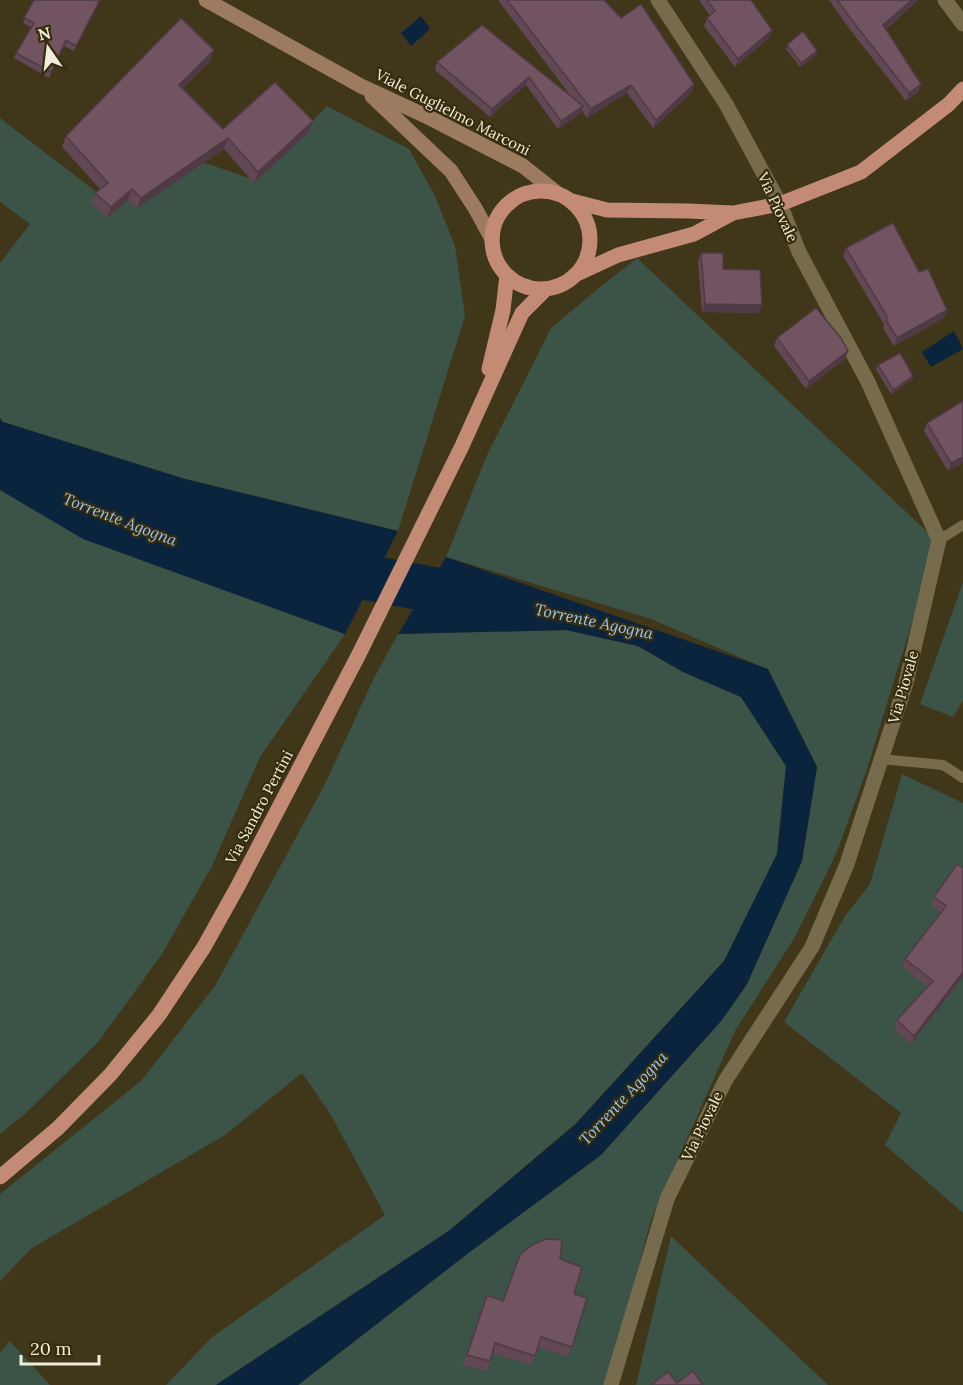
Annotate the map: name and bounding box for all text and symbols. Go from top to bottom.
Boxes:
north arrow [18,18,78,78]
text: N [36,22,53,45]
street label: Viale Guglielmo Marconi [372,64,534,159]
street label: Via Piovale [753,168,802,245]
water label: Torrente Agogna [60,488,180,550]
water label: Torrente Agogna [533,599,655,643]
street label: Via Piovale [883,648,922,727]
street label: Via Sandro Pertini [221,747,297,868]
water label: Torrente Agogna [574,1047,672,1149]
street label: Via Piovale [677,1088,727,1165]
scale bar [21,1328,99,1366]
text: 20 m [30,1337,72,1360]

